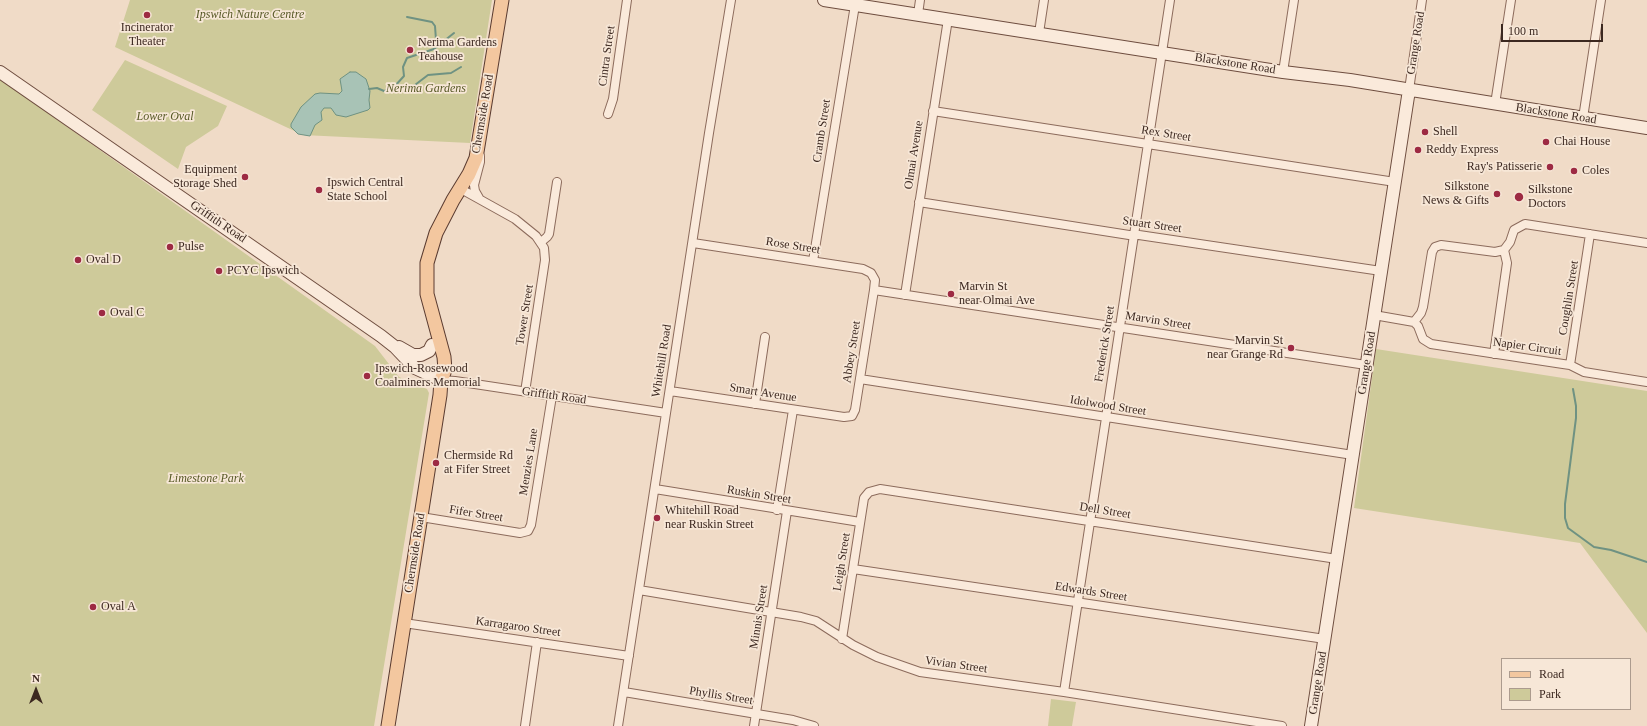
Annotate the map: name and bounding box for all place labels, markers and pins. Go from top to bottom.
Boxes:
marker: Incinerator Theater [142,10,152,20]
place label: Incinerator Theater [121,21,173,49]
place label: Nerima Gardens Teahouse [418,36,497,64]
marker: Nerima Gardens Teahouse [405,45,415,55]
place label: Shell [1433,125,1458,139]
marker: Shell [1420,127,1430,137]
place label: Chai House [1554,135,1610,149]
marker: Chai House [1541,137,1551,147]
place label: Reddy Express [1426,143,1498,157]
marker: Reddy Express [1413,145,1423,155]
place label: Ray's Patisserie [1467,160,1542,174]
marker: Ray's Patisserie [1545,162,1555,172]
place label: Equipment Storage Shed [173,163,237,191]
place label: Coles [1582,164,1609,178]
marker: Coles [1569,166,1579,176]
marker: Equipment Storage Shed [240,172,250,182]
place label: Ipswich Central State School [327,176,403,204]
place label: Silkstone News & Gifts [1422,180,1489,208]
place label: Silkstone Doctors [1528,183,1573,211]
marker: Ipswich Central State School [314,185,324,195]
marker: Silkstone News & Gifts [1492,189,1502,199]
marker: Silkstone Doctors [1513,191,1525,203]
place label: Pulse [178,240,204,254]
marker: Pulse [165,242,175,252]
place label: Oval D [86,253,121,267]
marker: Oval D [73,255,83,265]
place label: PCYC Ipswich [227,264,299,278]
marker: PCYC Ipswich [214,266,224,276]
place label: Marvin St near Olmai Ave [959,280,1035,308]
marker: Marvin St near Olmai Ave [946,289,956,299]
place label: Oval C [110,306,144,320]
marker: Oval C [97,308,107,318]
place label: Marvin St near Grange Rd [1207,334,1283,362]
marker: Marvin St near Grange Rd [1286,343,1296,353]
place label: Ipswich-Rosewood Coalminers Memorial [375,362,481,390]
marker: Ipswich-Rosewood Coalminers Memorial [362,371,372,381]
place label: Chermside Rd at Fifer Street [444,449,513,477]
marker: Chermside Rd at Fifer Street [431,458,441,468]
place label: Whitehill Road near Ruskin Street [665,504,754,532]
marker: Whitehill Road near Ruskin Street [652,513,662,523]
place label: Oval A [101,600,136,614]
marker: Oval A [88,602,98,612]

